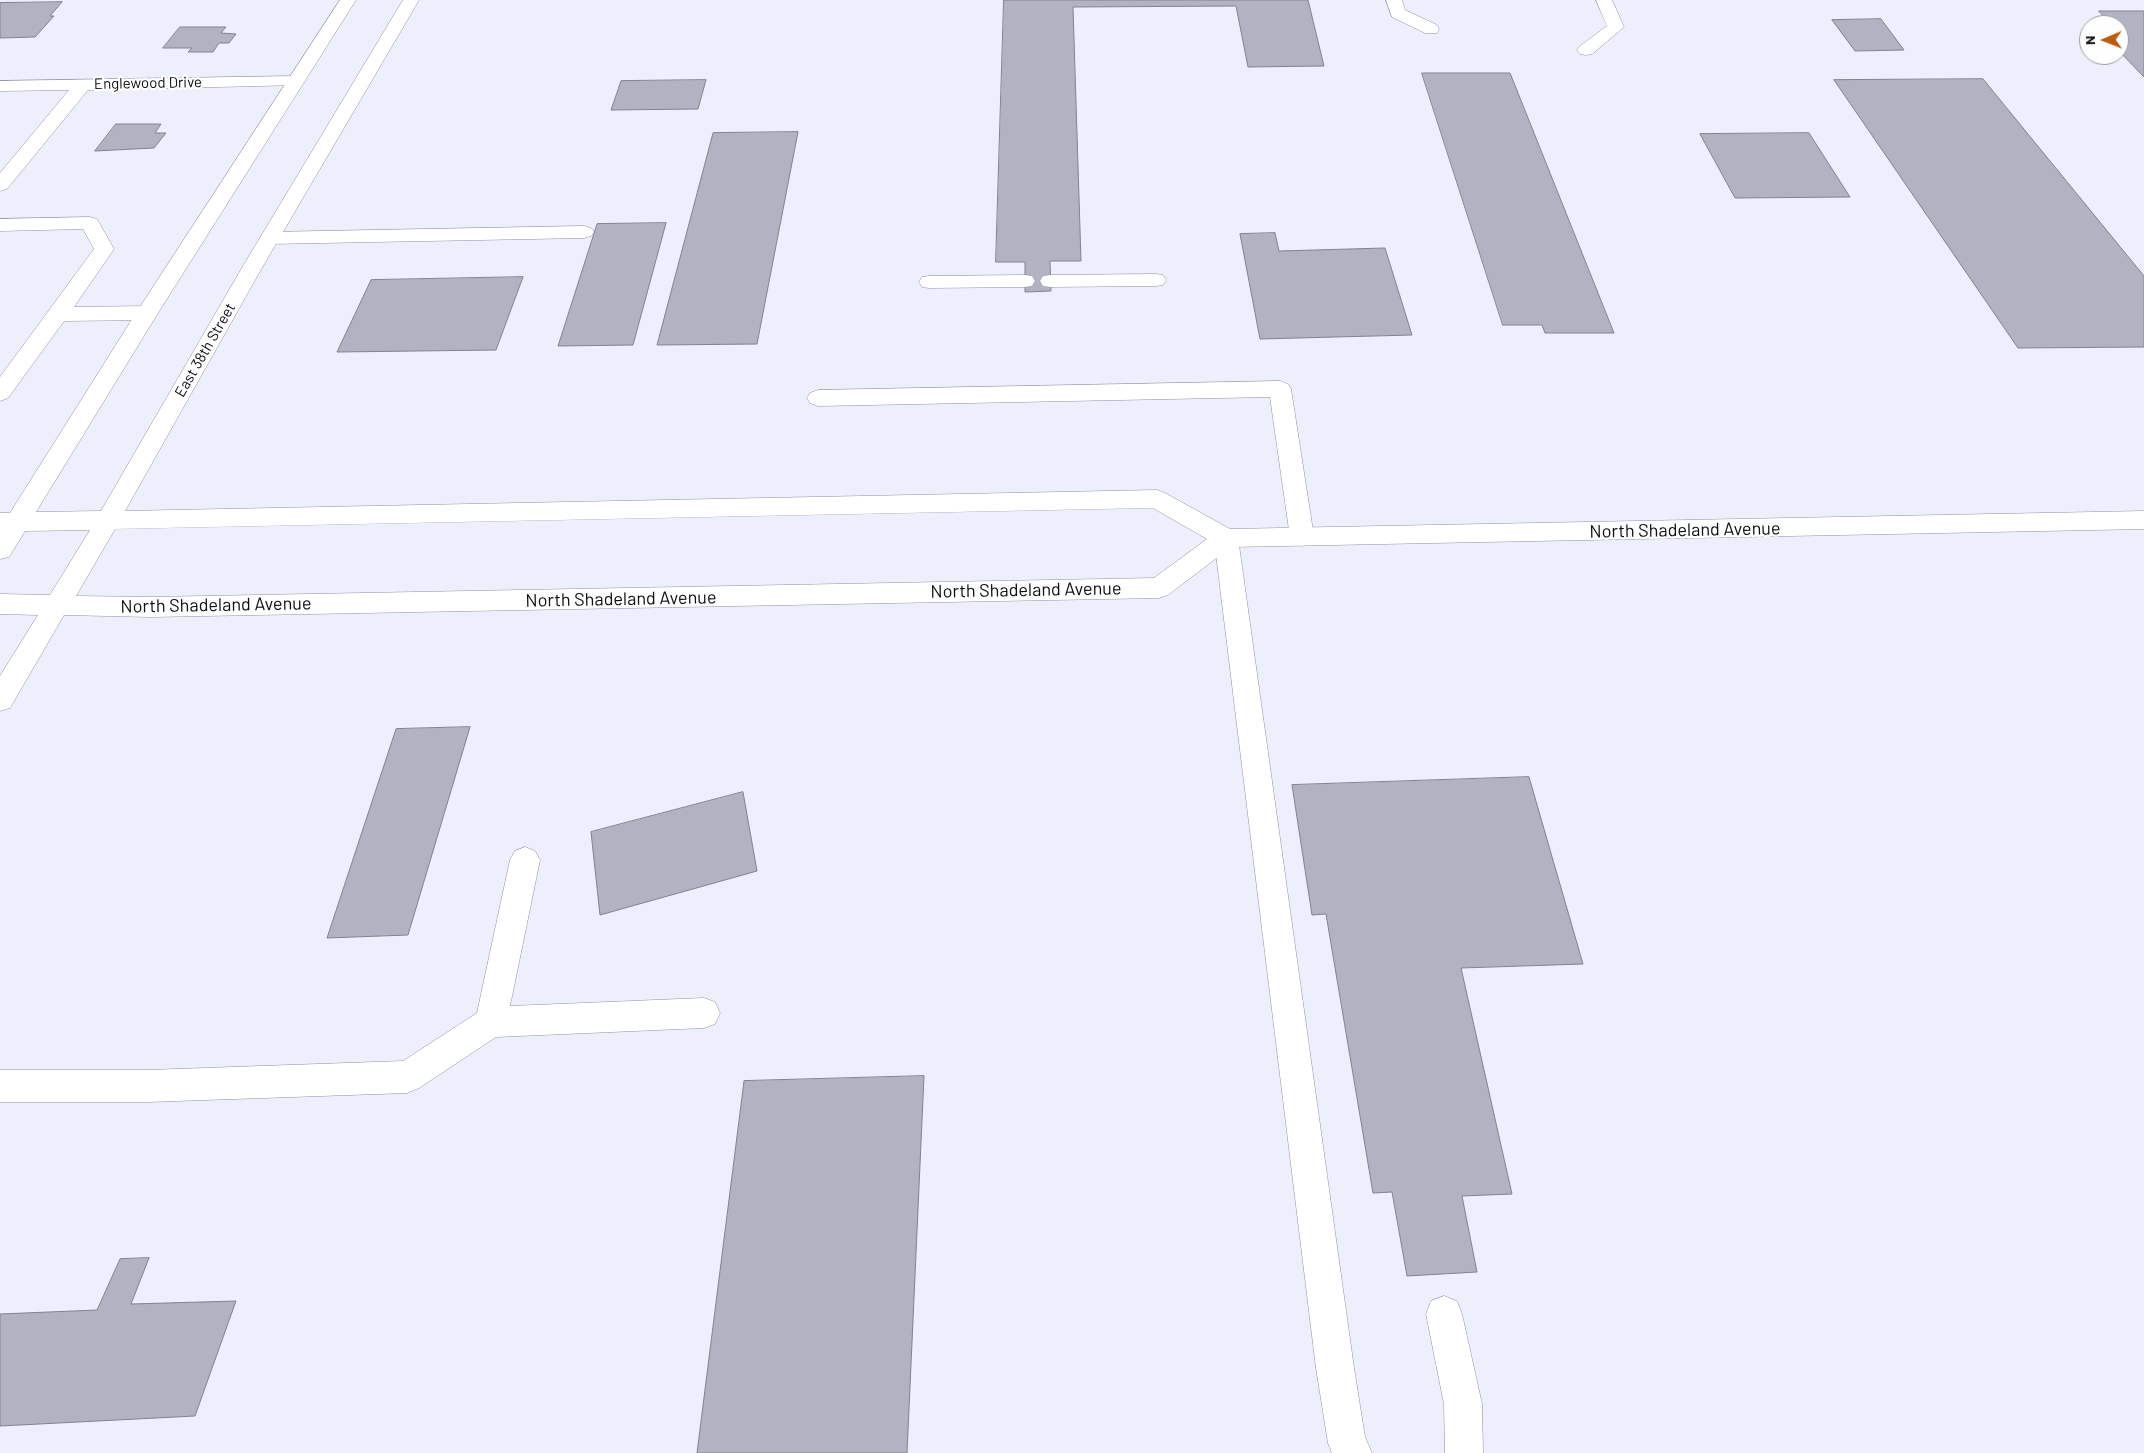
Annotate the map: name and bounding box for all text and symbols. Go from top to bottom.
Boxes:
north arrow [2079,15,2129,65]
text: N [2081,35,2098,45]
street label: Englewood Drive [94,73,202,93]
street label: East 38th Street [171,300,239,400]
street label: North Shadeland Avenue [1589,518,1781,542]
street label: North Shadeland Avenue [930,578,1122,602]
street label: North Shadeland Avenue [525,587,717,611]
street label: North Shadeland Avenue [120,593,312,617]

